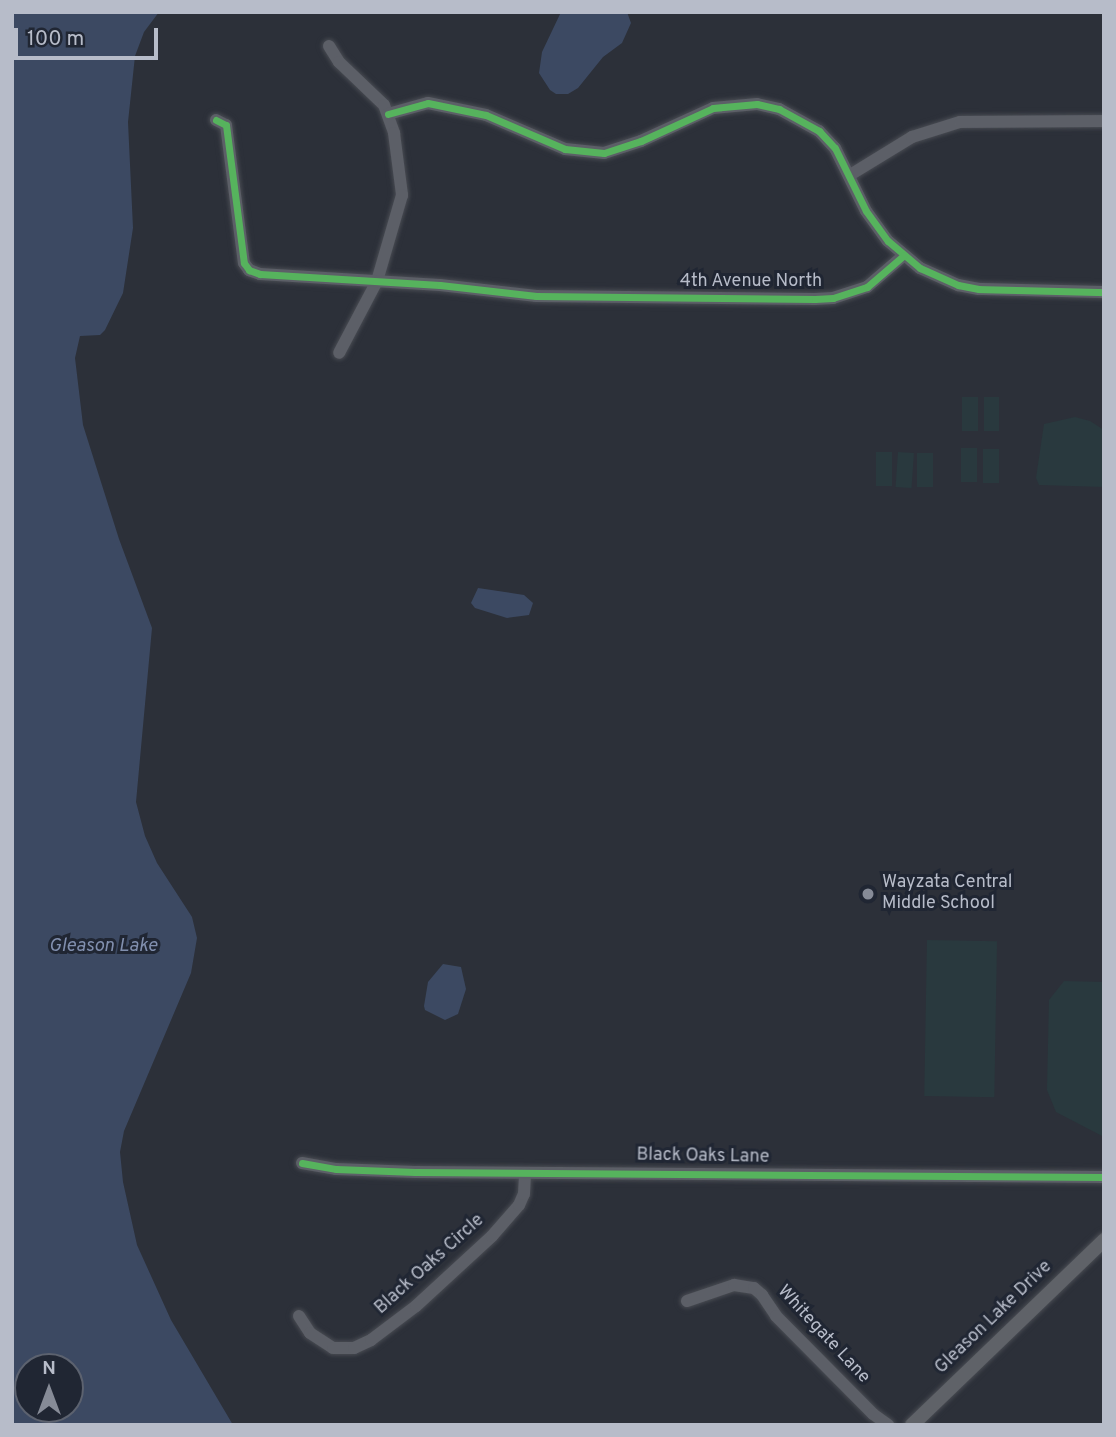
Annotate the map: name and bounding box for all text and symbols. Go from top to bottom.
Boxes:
scale bar [18,14,161,58]
text: 100 m [27,26,84,53]
street label: 4th Avenue North [680,271,822,293]
place label: Wayzata Central Middle School [882,873,1012,916]
marker: Wayzata Central Middle School [860,886,876,902]
water label: Gleason Lake [49,936,157,958]
street label: Black Oaks Lane [636,1145,770,1169]
street label: Black Oaks Circle [371,1210,489,1320]
street label: Gleason Lake Drive [931,1257,1057,1379]
street label: Whitegate Lane [772,1281,874,1389]
north arrow [14,1353,84,1423]
text: N [42,1357,56,1381]

